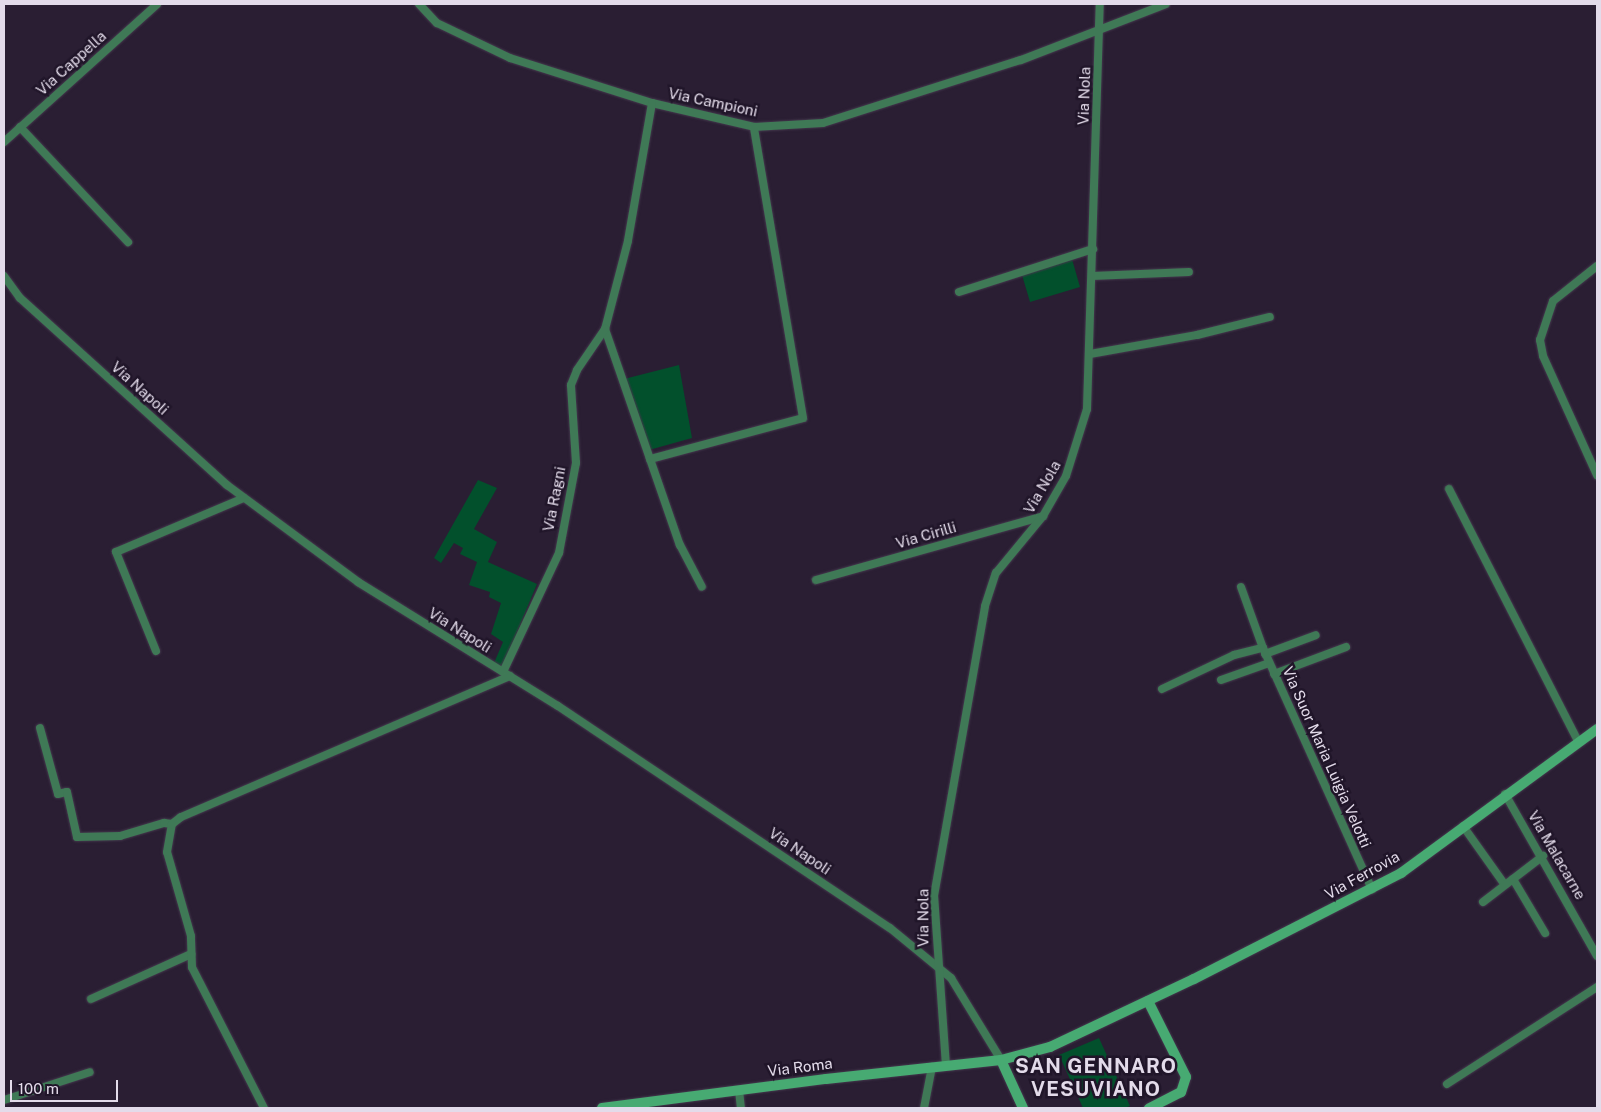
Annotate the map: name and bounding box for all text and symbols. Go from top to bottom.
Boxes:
street label: Via Cappella [32,27,110,99]
street label: Via Nola [1074,67,1094,125]
street label: Via Campioni [667,84,759,120]
street label: Via Napoli [108,358,172,418]
street label: Via Nola [1020,457,1064,517]
street label: Via Ragni [539,465,569,533]
street label: Via Cirilli [894,518,958,552]
street label: Via Napoli [425,604,495,656]
street label: Via Suor Maria Luigia Velotti [1279,664,1375,850]
street label: Via Malacarne [1524,807,1590,903]
street label: Via Napoli [766,824,834,878]
street label: Via Ferrovia [1322,847,1402,903]
street label: Via Nola [914,889,932,947]
street label: Via Roma [766,1054,834,1080]
district label: SAN GENNARO VESUVIANO [1014,1054,1178,1101]
scale bar [12,1070,120,1102]
text: 100 m [18,1080,59,1097]

